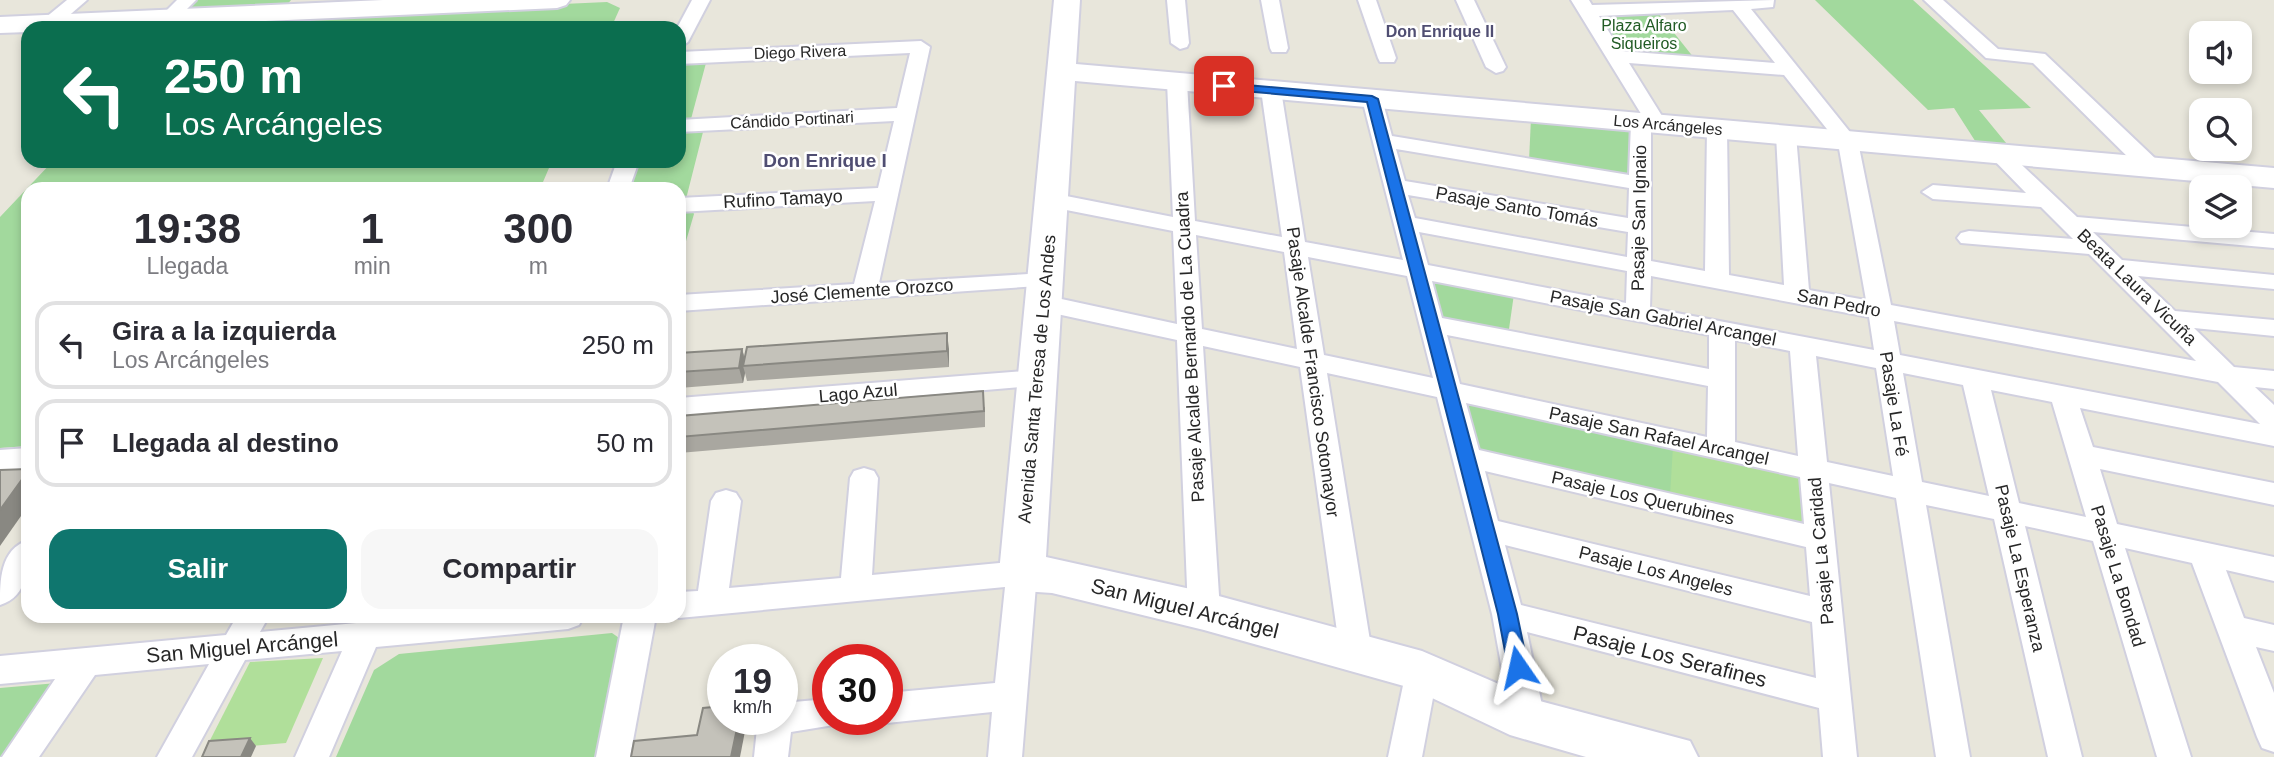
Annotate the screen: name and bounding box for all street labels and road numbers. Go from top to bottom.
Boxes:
street label: Diego Rivera [753,42,847,62]
street label: Cándido Portinari [730,108,854,132]
street label: Los Arcángeles [1613,112,1723,138]
street label: Pasaje San Ignaio [1628,145,1650,291]
street label: Pasaje Santo Tomás [1434,183,1600,231]
street label: Rufino Tamayo [723,186,843,212]
street label: Pasaje Alcalde Bernardo de La Cuadra [1172,190,1208,503]
street label: Pasaje Alcalde Francisco Sotomayor [1283,225,1343,519]
street label: Beata Laura Vicuña [2073,225,2201,350]
street label: Avenida Santa Teresa de Los Andes [1014,234,1060,524]
street label: José Clemente Orozco [770,275,954,307]
street label: San Pedro [1795,285,1883,321]
street label: Pasaje San Gabriel Arcangel [1548,286,1778,350]
street label: Pasaje La Fé [1876,350,1912,458]
street label: Lago Azul [818,380,898,406]
street label: Pasaje San Rafael Arcangel [1547,403,1771,469]
street label: Pasaje Los Querubines [1550,467,1736,529]
street label: Pasaje La Caridad [1805,476,1837,626]
street label: Pasaje La Esperanza [1991,482,2049,655]
street label: Pasaje La Bondad [2087,503,2149,649]
street label: Pasaje Los Angeles [1577,542,1735,600]
street label: San Miguel Arcángel [1089,574,1281,642]
street label: Pasaje Los Serafines [1571,621,1769,691]
street label: San Miguel Arcángel [145,627,339,667]

